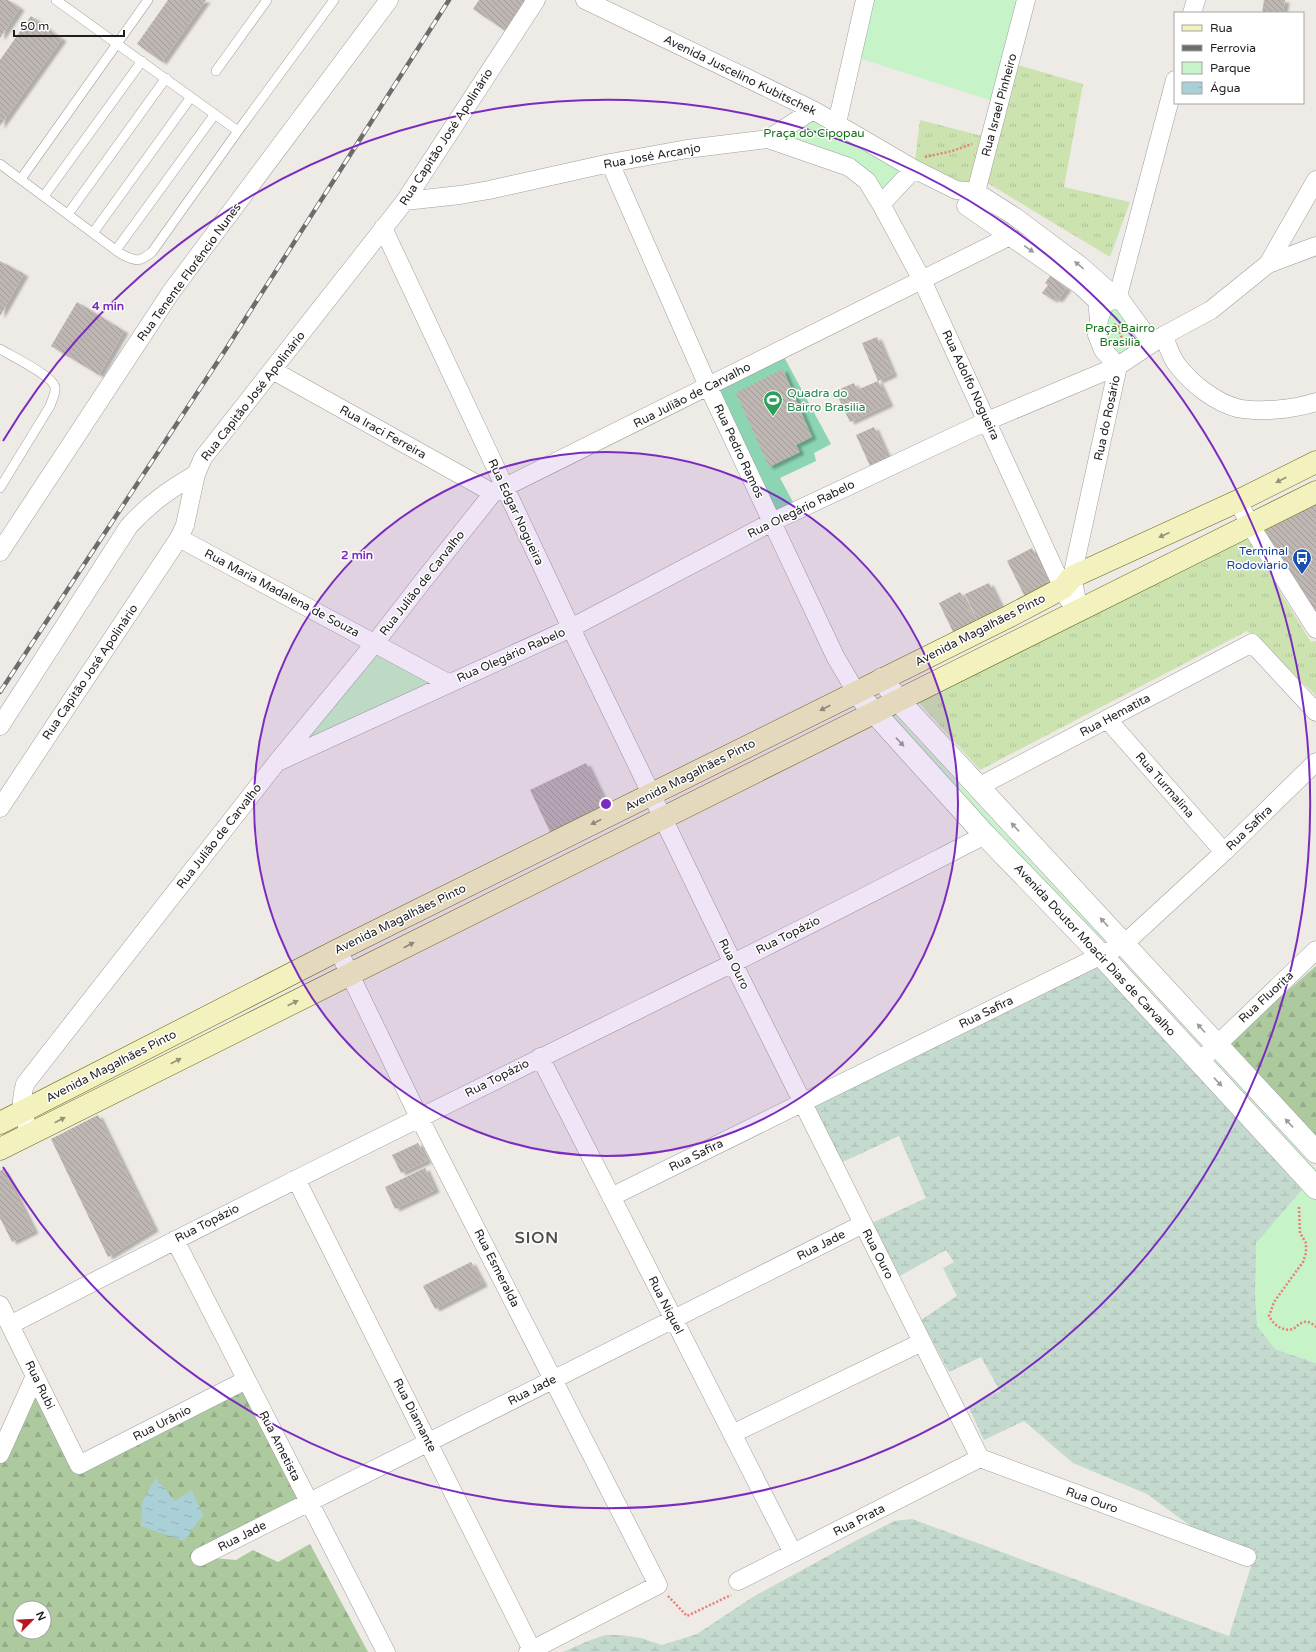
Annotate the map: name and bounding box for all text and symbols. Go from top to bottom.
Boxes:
scale bar [14,12,124,38]
legend [1174,12,1304,104]
text: 50 m [20,19,49,33]
text: Rua [1210,21,1233,35]
street label: Avenida Juscelino Kubitschek [661,32,819,118]
text: Ferrovia [1210,41,1256,55]
street label: Rua Israel Pinheiro [979,52,1019,158]
text: Parque [1210,61,1251,75]
street label: Rua Capitão José Apolinário [396,66,496,208]
text: Água [1210,81,1240,95]
park label: Praça do Cipopau [763,126,865,140]
street label: Rua José Arcanjo [602,141,702,171]
street label: Rua Tenente Florêncio Nunes [134,200,244,344]
one-way arrow [1023,245,1034,253]
one-way arrow [1073,261,1084,269]
text: 4 min [92,299,124,313]
park label: Praça Bairro Brasilia [1085,321,1155,349]
street label: Rua Adolfo Nogueira [939,328,1003,442]
street label: Rua Capitão José Apolinário [198,329,308,463]
street label: Rua Julião de Carvalho [631,359,753,431]
street label: Rua do Rosário [1091,374,1123,462]
place label: Quadra do Bairro Brasilia [787,386,866,414]
sports icon: Quadra do Bairro Brasilia [762,389,784,417]
street label: Rua Iraci Ferreira [337,402,429,462]
street label: Rua Pedro Ramos [711,402,767,500]
street label: Rua Edgar Nogueira [485,457,547,567]
one-way arrow [1275,476,1287,483]
street label: Rua Olegário Rabelo [745,477,857,541]
street label: Rua Julião de Carvalho [377,528,467,638]
one-way arrow [1158,532,1169,538]
place label: Terminal Rodoviario [1226,544,1288,572]
street label: Rua Maria Madalena de Souza [202,546,362,640]
bus stop icon: Terminal Rodoviario [1291,547,1313,575]
text: 2 min [341,548,373,562]
street label: Avenida Magalhães Pinto [912,591,1048,669]
street label: Rua Capitão José Apolinário [39,602,141,742]
street label: Rua Olegário Rabelo [455,625,567,685]
street label: Rua Hematita [1077,691,1153,739]
one-way arrow [819,705,830,711]
street label: Avenida Magalhães Pinto [622,736,758,814]
one-way arrow [895,737,904,746]
street label: Rua Turmalina [1133,749,1197,821]
street label: Rua Julião de Carvalho [174,781,264,891]
centre of rings [599,797,613,811]
street label: Rua Safira [1223,803,1275,853]
one-way arrow [590,819,601,825]
one-way arrow [1010,822,1020,832]
street label: Avenida Doutor Moacir Dias de Carvalho [1011,861,1179,1039]
street label: Avenida Magalhães Pinto [332,881,468,957]
street label: Rua Topázio [754,913,822,957]
one-way arrow [1099,917,1108,927]
street label: Rua Ouro [716,936,752,992]
one-way arrow [403,942,415,948]
street label: Rua Fluorita [1236,968,1296,1026]
street label: Rua Safira [957,993,1015,1031]
one-way arrow [287,1000,298,1006]
one-way arrow [1196,1023,1206,1033]
street label: Avenida Magalhães Pinto [43,1027,179,1105]
street label: Rua Topázio [463,1056,531,1100]
one-way arrow [171,1058,182,1065]
one-way arrow [1213,1077,1223,1087]
one-way arrow [54,1116,66,1123]
one-way arrow [1285,1118,1294,1128]
street label: Rua Safira [667,1136,725,1174]
street label: Rua Topázio [173,1201,241,1245]
street label: Rua Esmeralda [471,1227,523,1309]
street label: Rua Jade [794,1227,848,1263]
street label: Rua Ouro [859,1227,897,1281]
district label: SION [515,1228,559,1248]
street label: Rua Niquel [645,1274,687,1336]
street label: Rua Rubi [22,1358,58,1412]
street label: Rua Jade [505,1372,559,1408]
street label: Rua Diamante [390,1376,440,1454]
street label: Rua Urânio [131,1402,193,1444]
street label: Rua Ametista [256,1409,304,1483]
street label: Rua Ouro [1064,1484,1120,1516]
street label: Rua Prata [831,1501,887,1539]
street label: Rua Jade [215,1518,269,1554]
north arrow [12,1600,52,1640]
text: N [33,1609,48,1623]

